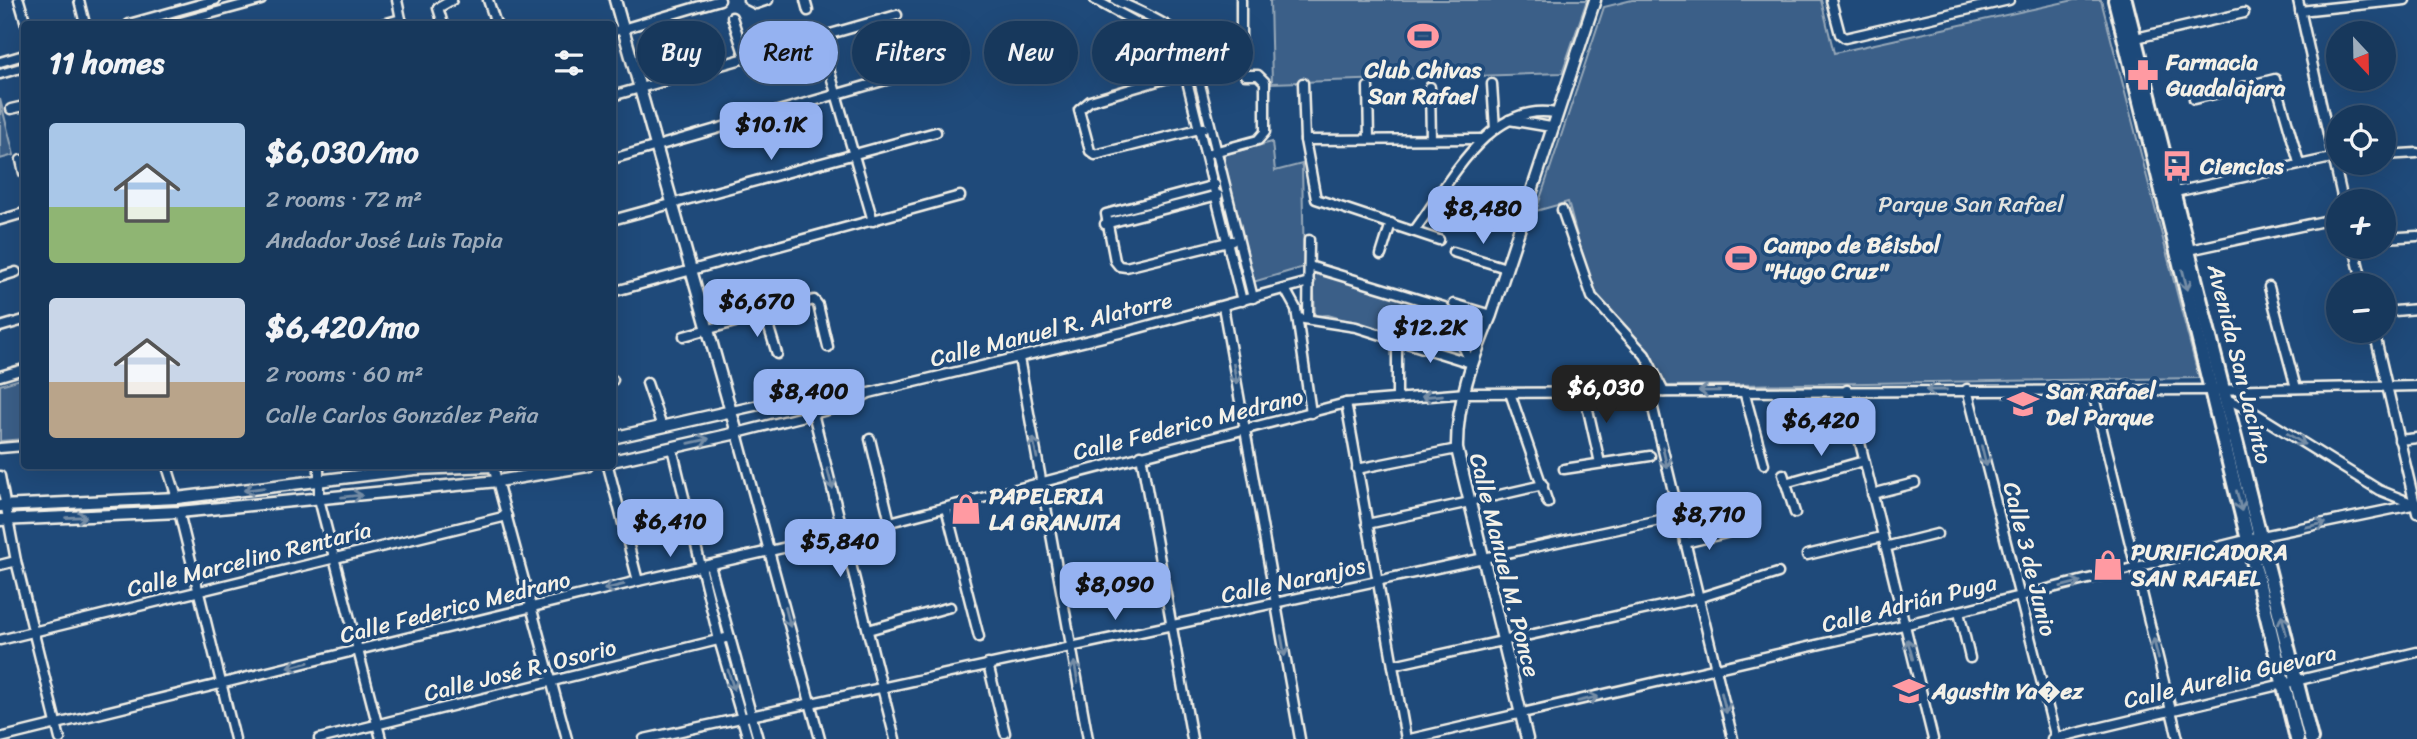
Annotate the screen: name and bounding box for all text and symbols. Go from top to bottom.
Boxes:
sports icon: Club Chivas San Rafael [1406,19,1440,53]
chip: Buy [637,21,725,84]
chip: Rent [739,21,838,84]
chip: Filters [852,21,970,84]
chip: New [984,21,1078,84]
chip: Apartment [1092,21,1253,84]
north arrow [2326,21,2396,91]
map controls [2326,21,2396,343]
text: 11 homes [49,36,164,90]
place label: Farmacia Guadalajara [2165,42,2286,109]
icon: filters [550,44,588,82]
place label: Club Chivas San Rafael [1363,50,1482,117]
pharmacy icon: Farmacia Guadalajara [2126,58,2160,92]
pin: $10.1K [714,102,828,162]
text: $10.1K [736,104,806,145]
button: locate [2326,105,2396,175]
text: $6,030/mo [266,125,419,179]
place label: Ciencias [2199,146,2284,187]
bus stop icon: Ciencias [2160,149,2194,183]
icon: home [105,151,189,235]
text: 2 rooms · 72 m² [266,179,422,220]
park label: Parque San Rafael [1878,184,2064,225]
pin: $8,480 [1426,187,1540,246]
text: $8,480 [1444,188,1522,229]
button: + [2326,189,2396,259]
text: Andador José Luis Tapia [266,220,503,261]
place label: Campo de Béisbol "Hugo Cruz" [1763,225,1942,292]
sports icon: Campo de Béisbol "Hugo Cruz" [1724,241,1758,275]
street label: Avenida San Jacinto [2195,259,2284,469]
one-way arrow [2179,268,2192,291]
button: − [2326,273,2396,343]
pin: $6,670 [700,280,814,339]
street label: Calle Manuel R. Alatorre [926,280,1176,379]
text: $6,670 [719,281,795,322]
text: $6,420/mo [266,300,419,354]
pin: $12.2K [1373,306,1487,365]
text: $12.2K [1394,307,1466,348]
icon: home [105,326,189,410]
text: 2 rooms · 60 m² [266,354,424,395]
one-way arrow [1229,362,1242,385]
pin: $6,030 [1549,366,1663,425]
text: $6,030 [1568,367,1644,408]
pin: $8,400 [752,370,866,429]
text: $8,400 [770,371,848,412]
place label: San Rafael Del Parque [2045,371,2157,438]
street label: Calle Federico Medrano [1068,376,1308,473]
one-way arrow [1925,383,1948,397]
one-way arrow [1697,385,1720,398]
school or university icon: San Rafael Del Parque [2006,387,2040,421]
one-way arrow [1421,390,1444,403]
text: Calle Carlos González Peña [266,395,538,436]
pin: $6,420 [1764,398,1878,458]
text: $6,420 [1783,400,1859,441]
one-way arrow [2286,432,2306,446]
one-way arrow [687,434,710,448]
one-way arrow [1028,437,1042,460]
one-way arrow [1978,444,1991,466]
one-way arrow [1659,446,1672,469]
street label: Calle Manuel M. Ponce [1457,449,1552,682]
one-way arrow [824,467,837,490]
place label: PAPELERIA LA GRANJITA [989,476,1121,543]
street label: Calle 3 de Junio [1991,478,2069,641]
one-way arrow [244,482,266,495]
one-way arrow [340,489,363,502]
one-way arrow [2233,489,2246,512]
shop icon: PAPELERIA LA GRANJITA [949,492,983,526]
pin: $8,710 [1652,492,1766,552]
text: $8,710 [1672,494,1746,535]
pin: $6,410 [613,500,727,559]
text: $6,410 [633,501,707,542]
street label: Calle Marcelino Rentaría [123,509,376,610]
one-way arrow [65,511,88,524]
one-way arrow [2304,518,2327,531]
pin: $5,840 [783,520,897,579]
text: $5,840 [801,521,879,562]
place label: PURIFICADORA SAN RAFAEL [2130,532,2288,599]
street label: Calle Naranjos [1217,545,1370,616]
shop icon: PURIFICADORA SAN RAFAEL [2091,548,2125,582]
street label: Calle Federico Medrano [335,559,575,656]
pin: $8,090 [1058,562,1172,622]
street label: Calle Adrián Puga [1817,562,2001,645]
text: $8,090 [1076,564,1154,605]
one-way arrow [2059,577,2082,590]
one-way arrow [603,581,626,594]
one-way arrow [782,605,795,627]
one-way arrow [2277,614,2290,637]
street label: Calle José R. Osorio [419,627,621,714]
street label: Calle Aurelia Guevara [2119,632,2341,721]
one-way arrow [1277,634,1290,657]
one-way arrow [2149,638,2162,661]
one-way arrow [1902,639,1915,661]
one-way arrow [288,659,310,672]
one-way arrow [1069,661,1082,684]
one-way arrow [726,669,739,691]
place label: Agustin Ya�ez [1931,671,2084,712]
school or university icon: Agustin Ya�ez [1892,674,1926,708]
one-way arrow [1576,691,1599,705]
one-way arrow [1718,691,1731,714]

